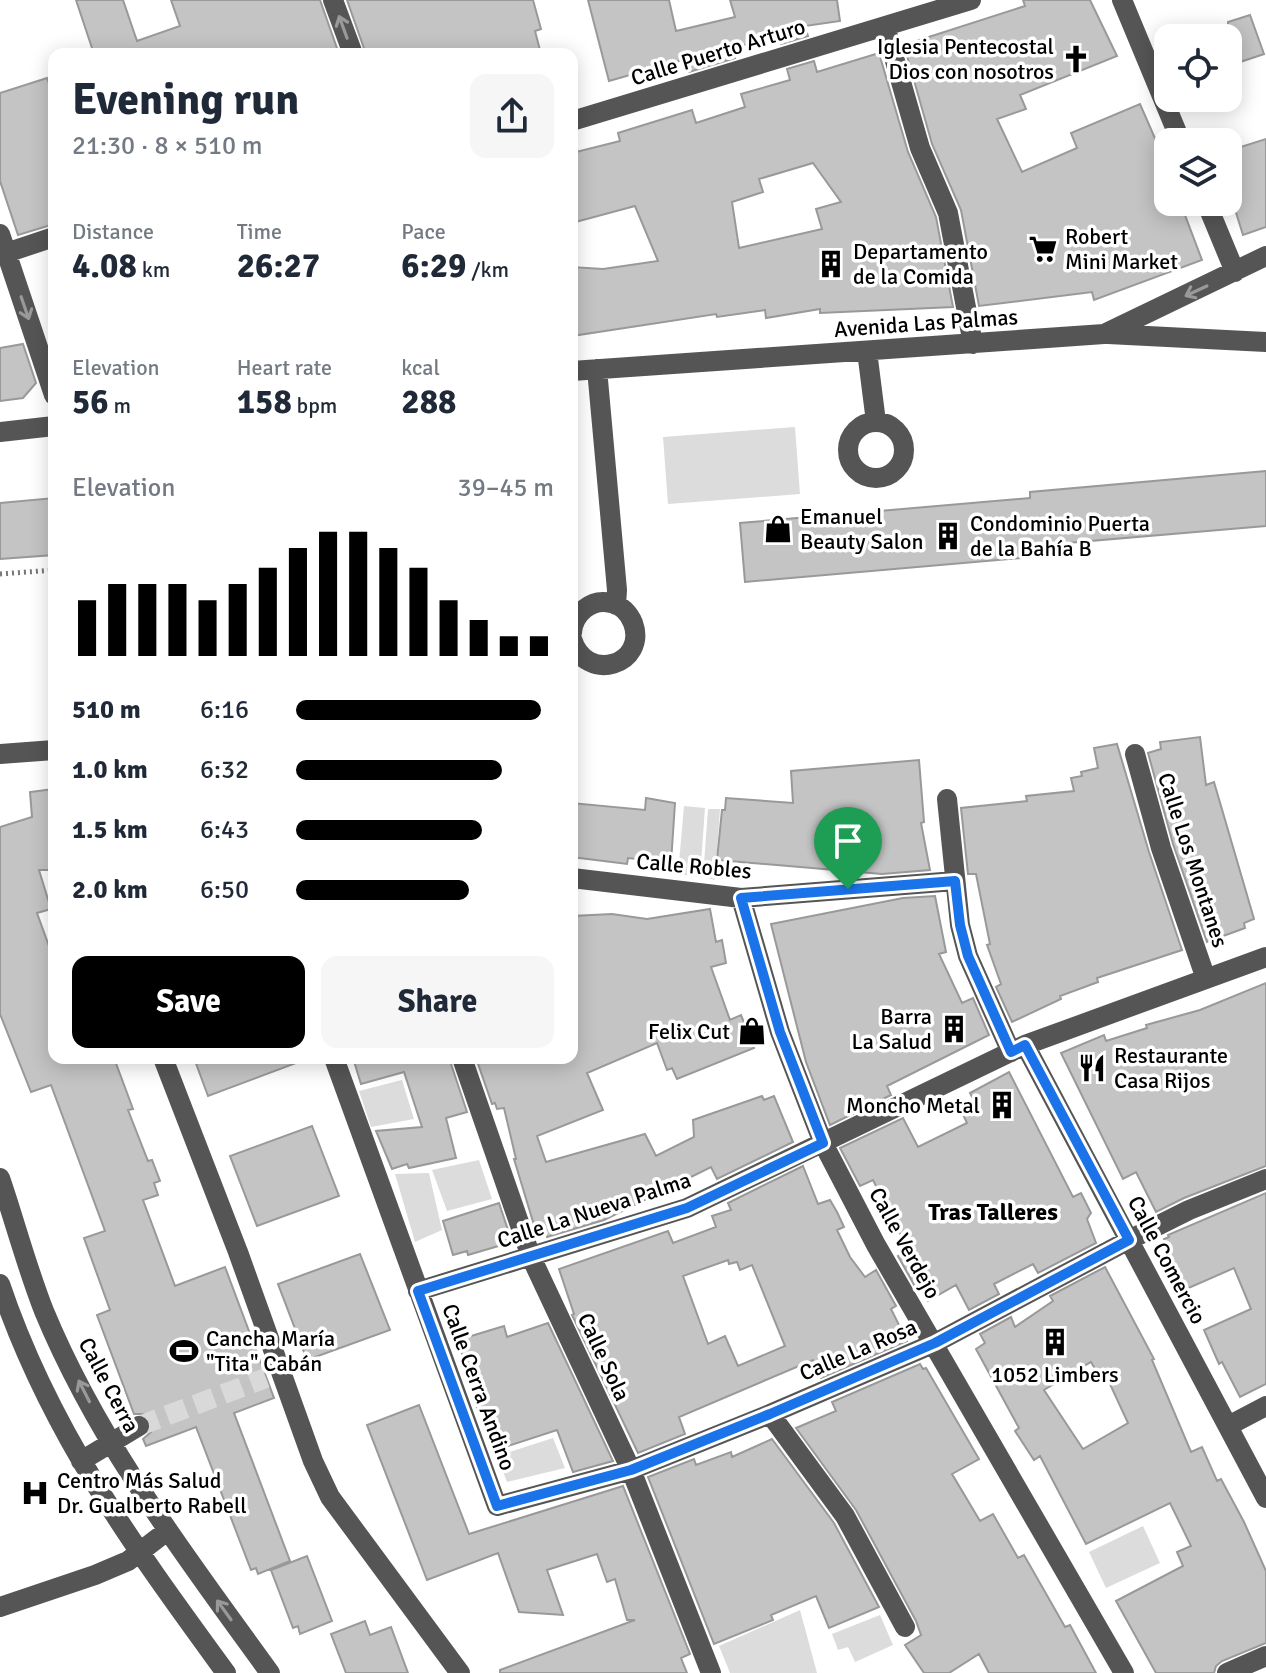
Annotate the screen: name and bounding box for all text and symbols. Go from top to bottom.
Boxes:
street label: Calle Puerto Arturo [628,13,808,91]
one-way arrow [335,15,349,40]
map controls [1154,24,1242,216]
button: locate [1154,24,1242,112]
place label: Iglesia Pentecostal Dios con nosotros [877,33,1054,85]
church icon: Iglesia Pentecostal Dios con nosotros [1061,44,1091,74]
text: Evening run [72,73,299,127]
button: share [470,74,554,158]
button: layers [1154,128,1242,216]
text: 21:30 · 8 × 510 m [72,130,263,162]
text: Distance [72,218,154,245]
text: Time [237,218,282,245]
text: Pace [401,218,446,245]
place label: Robert Mini Market [1065,223,1178,275]
supermarket icon: Robert Mini Market [1028,234,1058,264]
place label: Departamento de la Comida [853,238,988,290]
text: 4.08 [72,245,137,287]
text: 26:27 [237,245,320,287]
text: 6:29 [401,245,466,287]
building icon: Departamento de la Comida [816,249,846,279]
text: km [137,256,170,283]
text: /km [466,256,509,283]
one-way arrow [1185,284,1209,299]
one-way arrow [18,295,33,320]
street label: Avenida Las Palmas [833,303,1019,343]
text: Elevation [72,354,160,381]
text: Heart rate [237,354,332,381]
text: kcal [401,354,440,381]
text: 56 [72,381,109,423]
text: 158 [237,381,292,423]
text: 288 [401,381,456,423]
text: m [109,392,131,419]
text: bpm [292,392,337,419]
text: Elevation [72,472,176,504]
text: 39–45 m [458,472,554,504]
place label: Emanuel Beauty Salon [800,503,923,555]
place label: Condominio Puerta de la Bahía B [970,510,1150,562]
shop icon: Emanuel Beauty Salon [763,514,793,544]
building icon: Condominio Puerta de la Bahía B [933,521,963,551]
text: 510 m [72,694,141,726]
text: 6:16 [200,694,249,726]
text: 1.0 km [72,754,148,786]
text: 6:32 [200,754,249,786]
street label: Calle Los Montanes [1152,769,1234,951]
pin [814,807,882,889]
text: 1.5 km [72,814,148,846]
text: 6:43 [200,814,249,846]
icon: arrive [826,819,870,863]
street label: Calle Robles [635,848,753,884]
text: 2.0 km [72,874,148,906]
text: 6:50 [200,874,249,906]
button: Save [72,956,305,1048]
button: Share [321,956,554,1048]
place label: Barra La Salud [851,1003,932,1055]
building icon: Barra La Salud [939,1014,969,1044]
shop icon: Felix Cut [737,1016,767,1046]
place label: Felix Cut [648,1018,730,1045]
place label: Restaurante Casa Rijos [1114,1042,1228,1094]
restaurant icon: Restaurante Casa Rijos [1077,1053,1107,1083]
building icon: Moncho Metal [987,1090,1017,1120]
place label: Moncho Metal [846,1092,980,1119]
street label: Calle La Nueva Palma [494,1166,694,1254]
street label: Calle Verdejo [863,1183,947,1303]
street label: Calle Comercio [1122,1191,1212,1329]
district label: Tras Talleres [928,1197,1058,1227]
street label: Calle Cerra Andino [436,1300,522,1474]
street label: Calle Sola [572,1309,636,1405]
street label: Calle La Rosa [795,1313,921,1387]
place label: Cancha María "Tita" Cabán [206,1325,335,1377]
building icon: 1052 Limbers [1040,1327,1070,1357]
street label: Calle Cerra [73,1333,145,1437]
sports icon: Cancha María "Tita" Cabán [169,1336,199,1366]
place label: 1052 Limbers [991,1361,1119,1388]
one-way arrow [75,1380,91,1404]
place label: Centro Más Salud Dr. Gualberto Rabell [57,1467,247,1519]
hospital icon: Centro Más Salud Dr. Gualberto Rabell [20,1478,50,1508]
one-way arrow [216,1599,232,1621]

